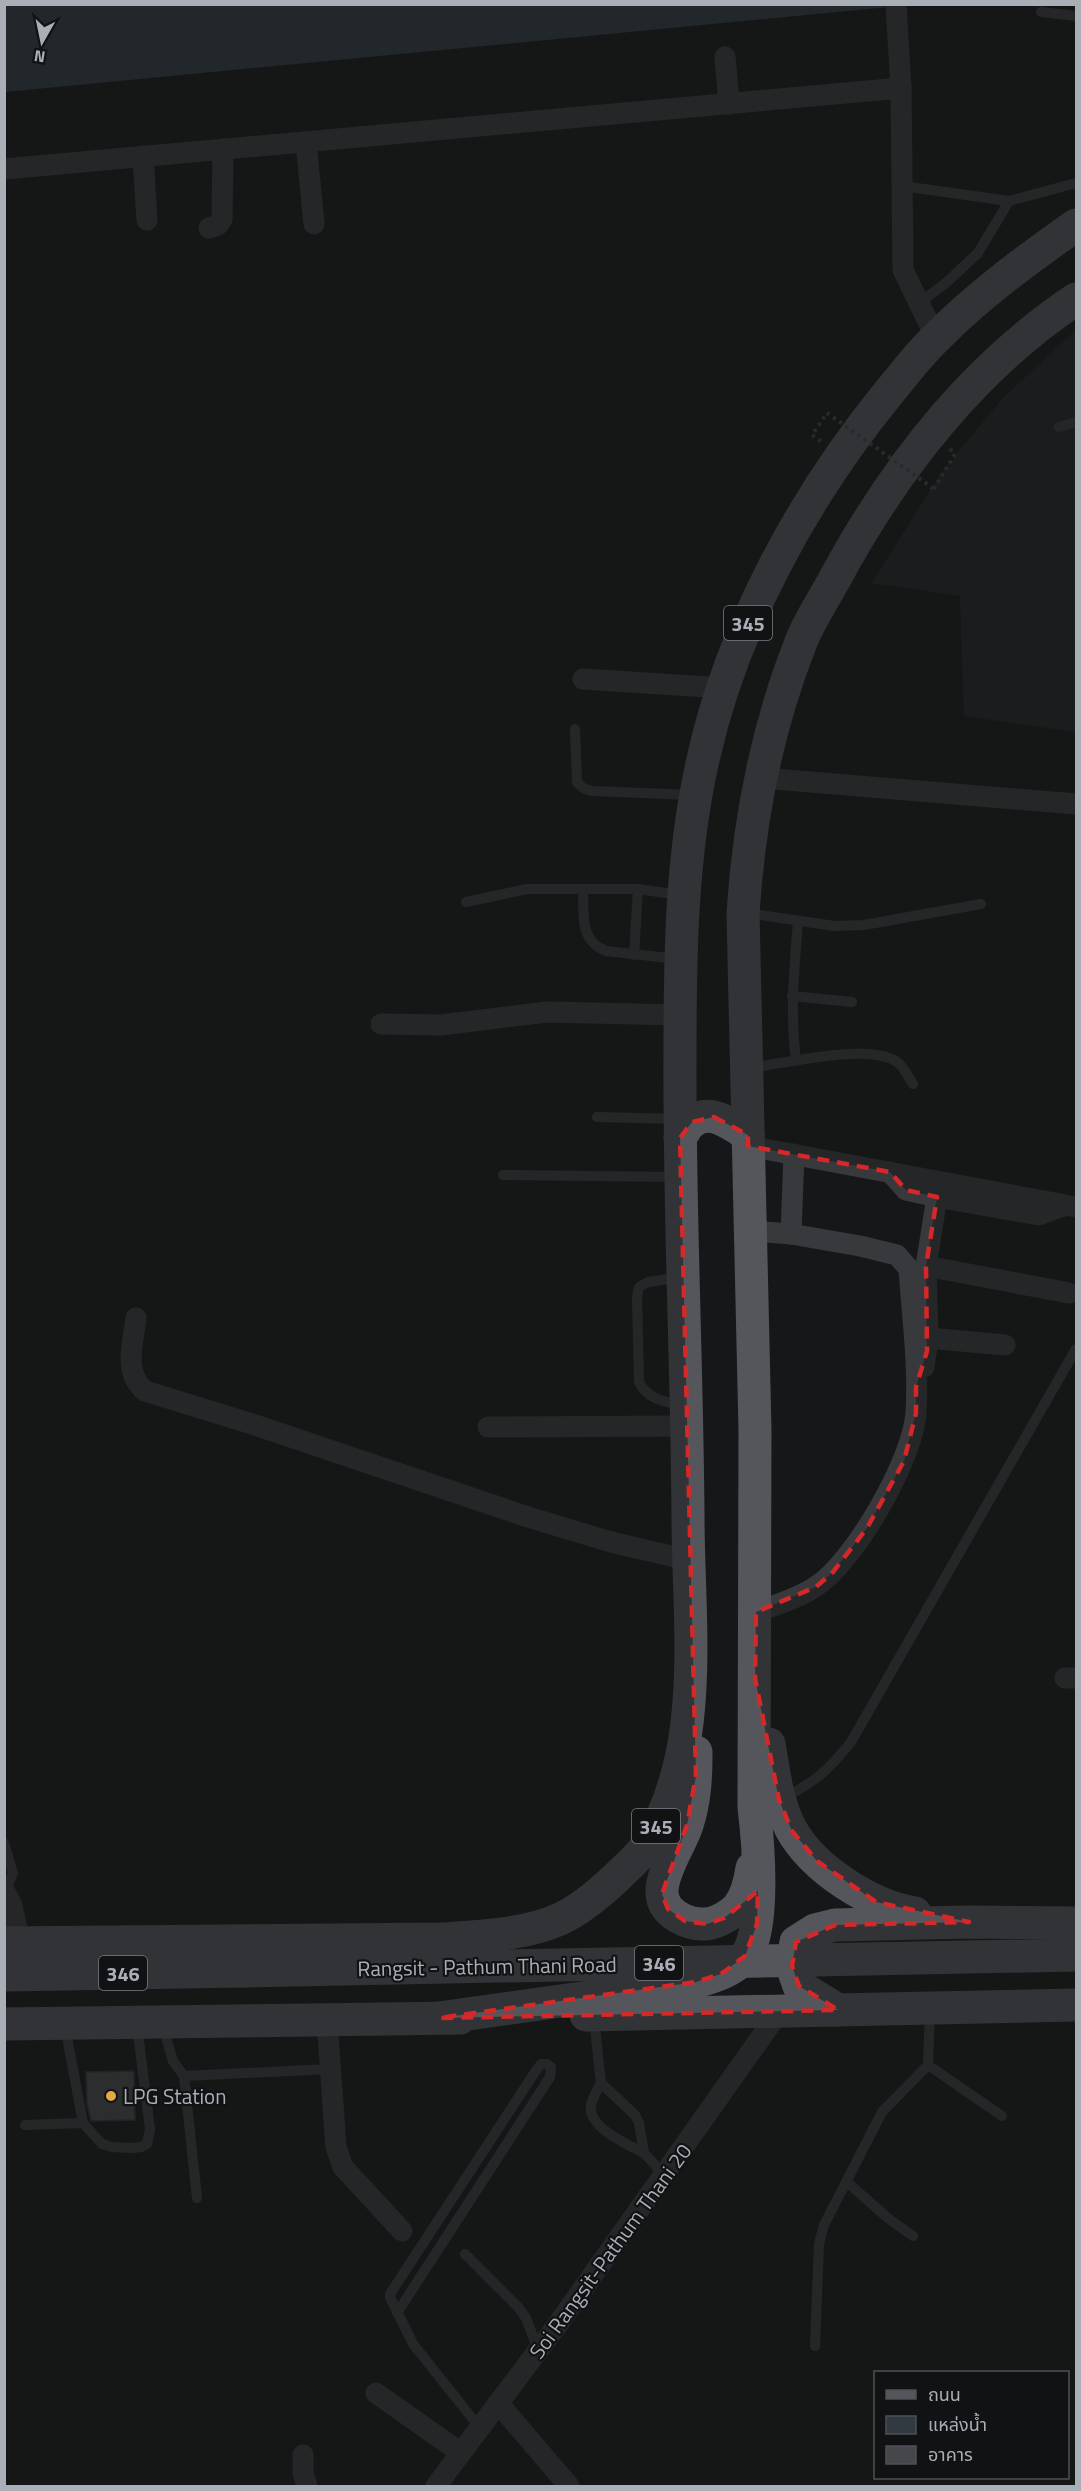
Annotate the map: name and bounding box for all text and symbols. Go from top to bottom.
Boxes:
north arrow [12,12,72,72]
text: N [32,44,47,70]
road number: 345 [724,606,772,640]
road number: 345 [632,1809,680,1843]
road number: 346 [635,1946,683,1980]
street label: Rangsit - Pathum Thani Road [357,1948,617,1984]
road number: 346 [99,1956,147,1990]
place label: LPG Station [123,2080,227,2112]
marker: LPG Station [104,2089,118,2103]
street label: Soi Rangsit-Pathum Thani 20 [521,2137,699,2365]
legend [874,2371,1069,2479]
text: ถนน [928,2381,961,2408]
text: แหล่งน้ำ [928,2411,987,2438]
text: อาคาร [928,2441,973,2468]

